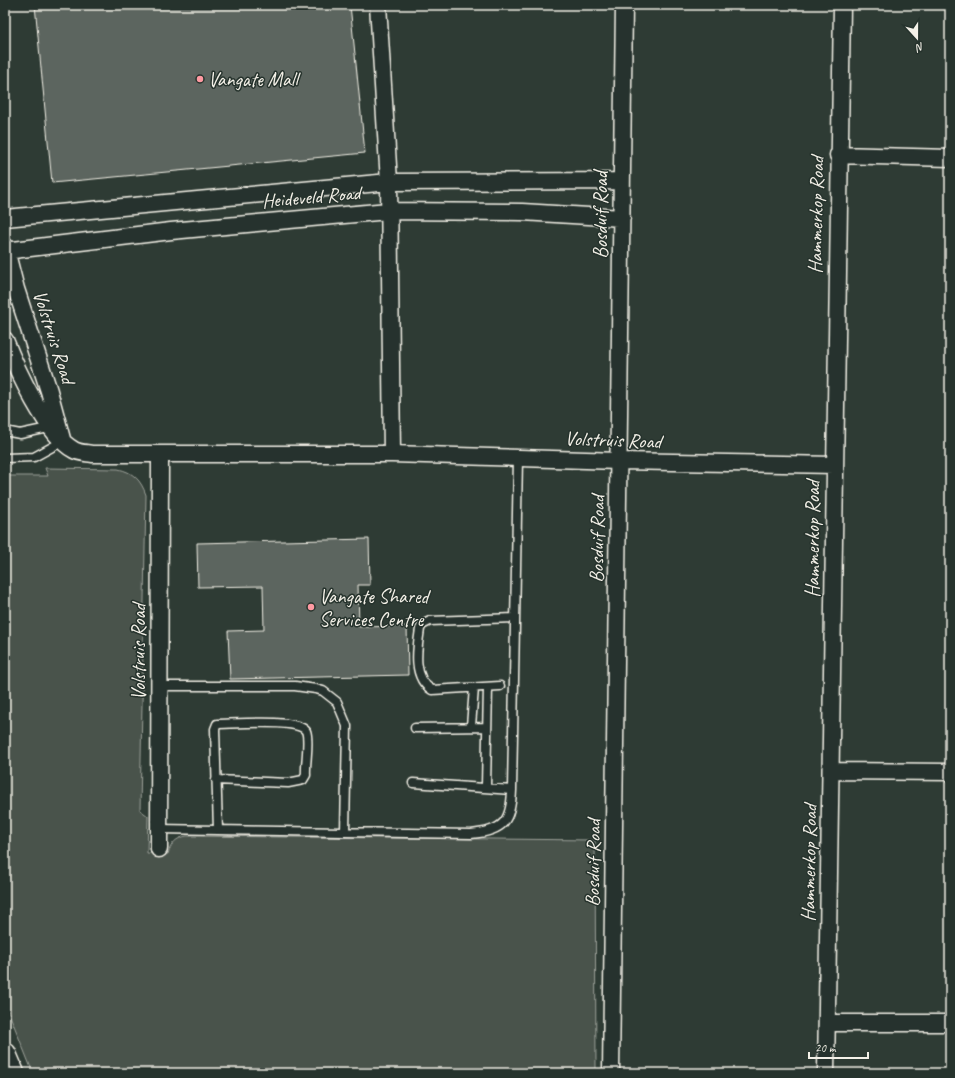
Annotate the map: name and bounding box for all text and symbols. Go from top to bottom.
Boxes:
north arrow [897,18,937,58]
text: N [913,40,926,56]
place label: Vangate Mall [208,67,301,92]
marker: Vangate Mall [195,74,205,84]
street label: Hammerkop Road [802,153,830,274]
street label: Bosduif Road [588,168,613,259]
street label: Heideveld Road [261,180,364,214]
street label: Volstruis Road [27,287,82,390]
street label: Volstruis Road [564,426,665,454]
street label: Hammerkop Road [800,477,825,598]
street label: Bosduif Road [584,492,610,583]
place label: Vangate Shared Services Centre [319,584,431,632]
street label: Volstruis Road [126,601,151,700]
marker: Vangate Shared Services Centre [306,602,316,612]
street label: Hammerkop Road [795,801,823,922]
street label: Bosduif Road [580,816,606,907]
scale bar [809,1034,868,1060]
text: 20 m [815,1040,837,1056]

